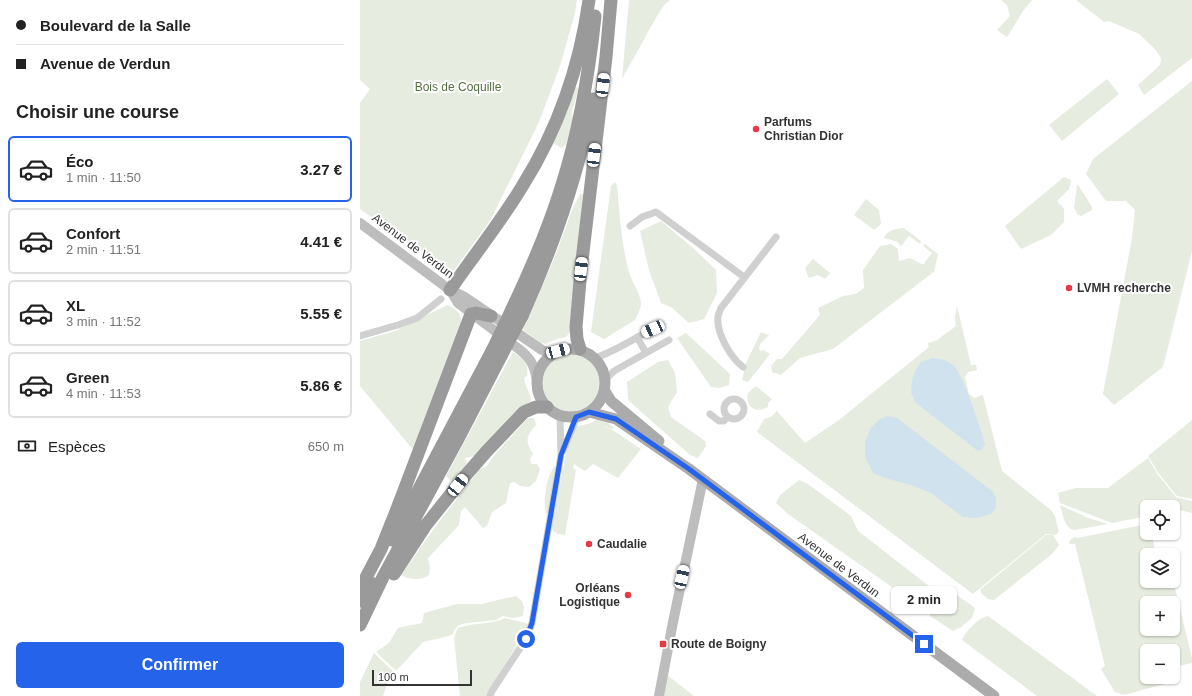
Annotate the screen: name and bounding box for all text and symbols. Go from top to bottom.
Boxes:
text: Boulevard de la Salle [40,17,191,34]
text: Avenue de Verdun [40,55,170,72]
car [596,72,610,98]
park label: Bois de Coquille [415,80,502,94]
text: Choisir une course [16,102,179,122]
place label: Parfums Christian Dior [764,115,844,143]
marker: Parfums Christian Dior [751,124,761,134]
car [587,142,601,168]
icon: car [18,151,54,187]
text: Éco [66,153,94,170]
text: 3.27 € [300,161,342,178]
text: 1 min · 11:50 [66,170,141,185]
street label: Avenue de Verdun [369,211,457,281]
icon: car [18,223,54,259]
text: Confort [66,225,120,242]
text: 4.41 € [300,233,342,250]
text: 2 min · 11:51 [66,242,141,257]
car [574,256,588,282]
place label: LVMH recherche [1077,281,1171,295]
marker: LVMH recherche [1064,283,1074,293]
icon: car [18,295,54,331]
text: XL [66,297,85,314]
text: 5.55 € [300,305,342,322]
text: 3 min · 11:52 [66,314,141,329]
car [640,319,666,339]
car [545,342,571,360]
icon: car [18,367,54,403]
text: Green [66,369,109,386]
text: 5.86 € [300,377,342,394]
text: 4 min · 11:53 [66,386,141,401]
icon: cash [16,435,38,457]
text: Espèces [48,438,106,455]
text: 650 m [308,439,344,454]
car [446,472,470,498]
map controls [1140,500,1180,684]
button: locate [1140,500,1180,540]
street label: Avenue de Verdun [795,530,883,600]
place label: Caudalie [597,537,647,551]
marker: Caudalie [584,539,594,549]
button: layers [1140,548,1180,588]
car [674,564,690,590]
place label: Orléans Logistique [559,581,620,609]
callout: 2 min [891,586,957,614]
marker: Orléans Logistique [623,590,633,600]
text: 2 min [907,592,941,607]
button: + [1140,596,1180,636]
route start [517,630,535,648]
route end [915,635,933,653]
place label: Route de Boigny [671,637,767,651]
marker: Route de Boigny [658,639,668,649]
button: Confirmer [16,642,344,688]
button: − [1140,644,1180,684]
scale bar [372,668,472,687]
text: 100 m [378,671,409,683]

